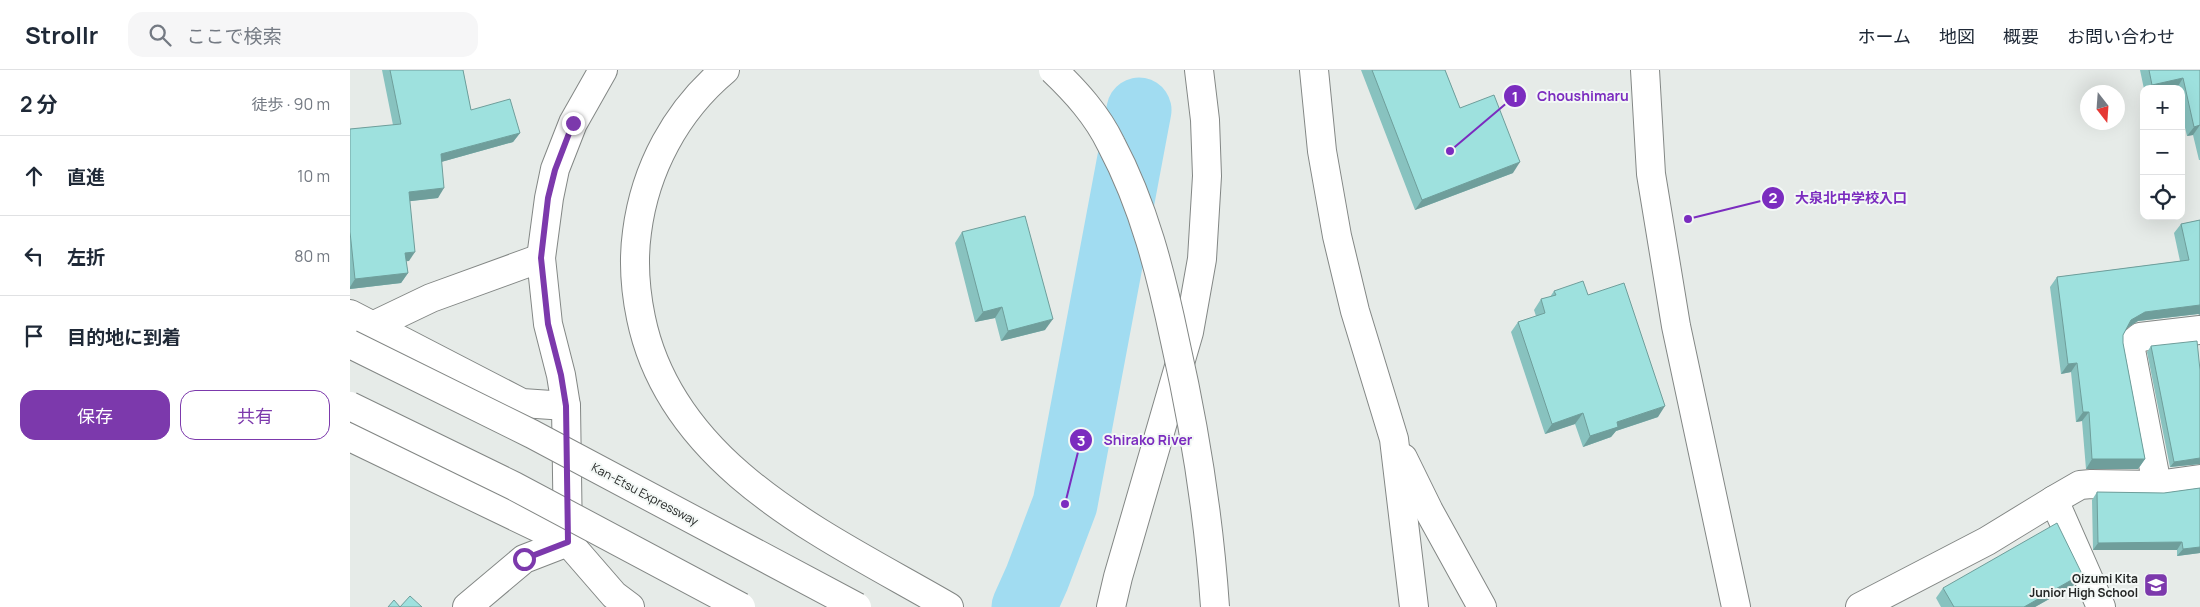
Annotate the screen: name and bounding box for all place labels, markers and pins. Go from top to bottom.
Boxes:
callout: Choushimaru [1502,82,1639,111]
callout: 大泉北中学校入口 [1760,184,1917,213]
callout: Shirako River [1068,426,1202,455]
place label: Oizumi Kita Junior High School [2029,570,2138,601]
school or university icon: Oizumi Kita Junior High School [2143,572,2169,598]

